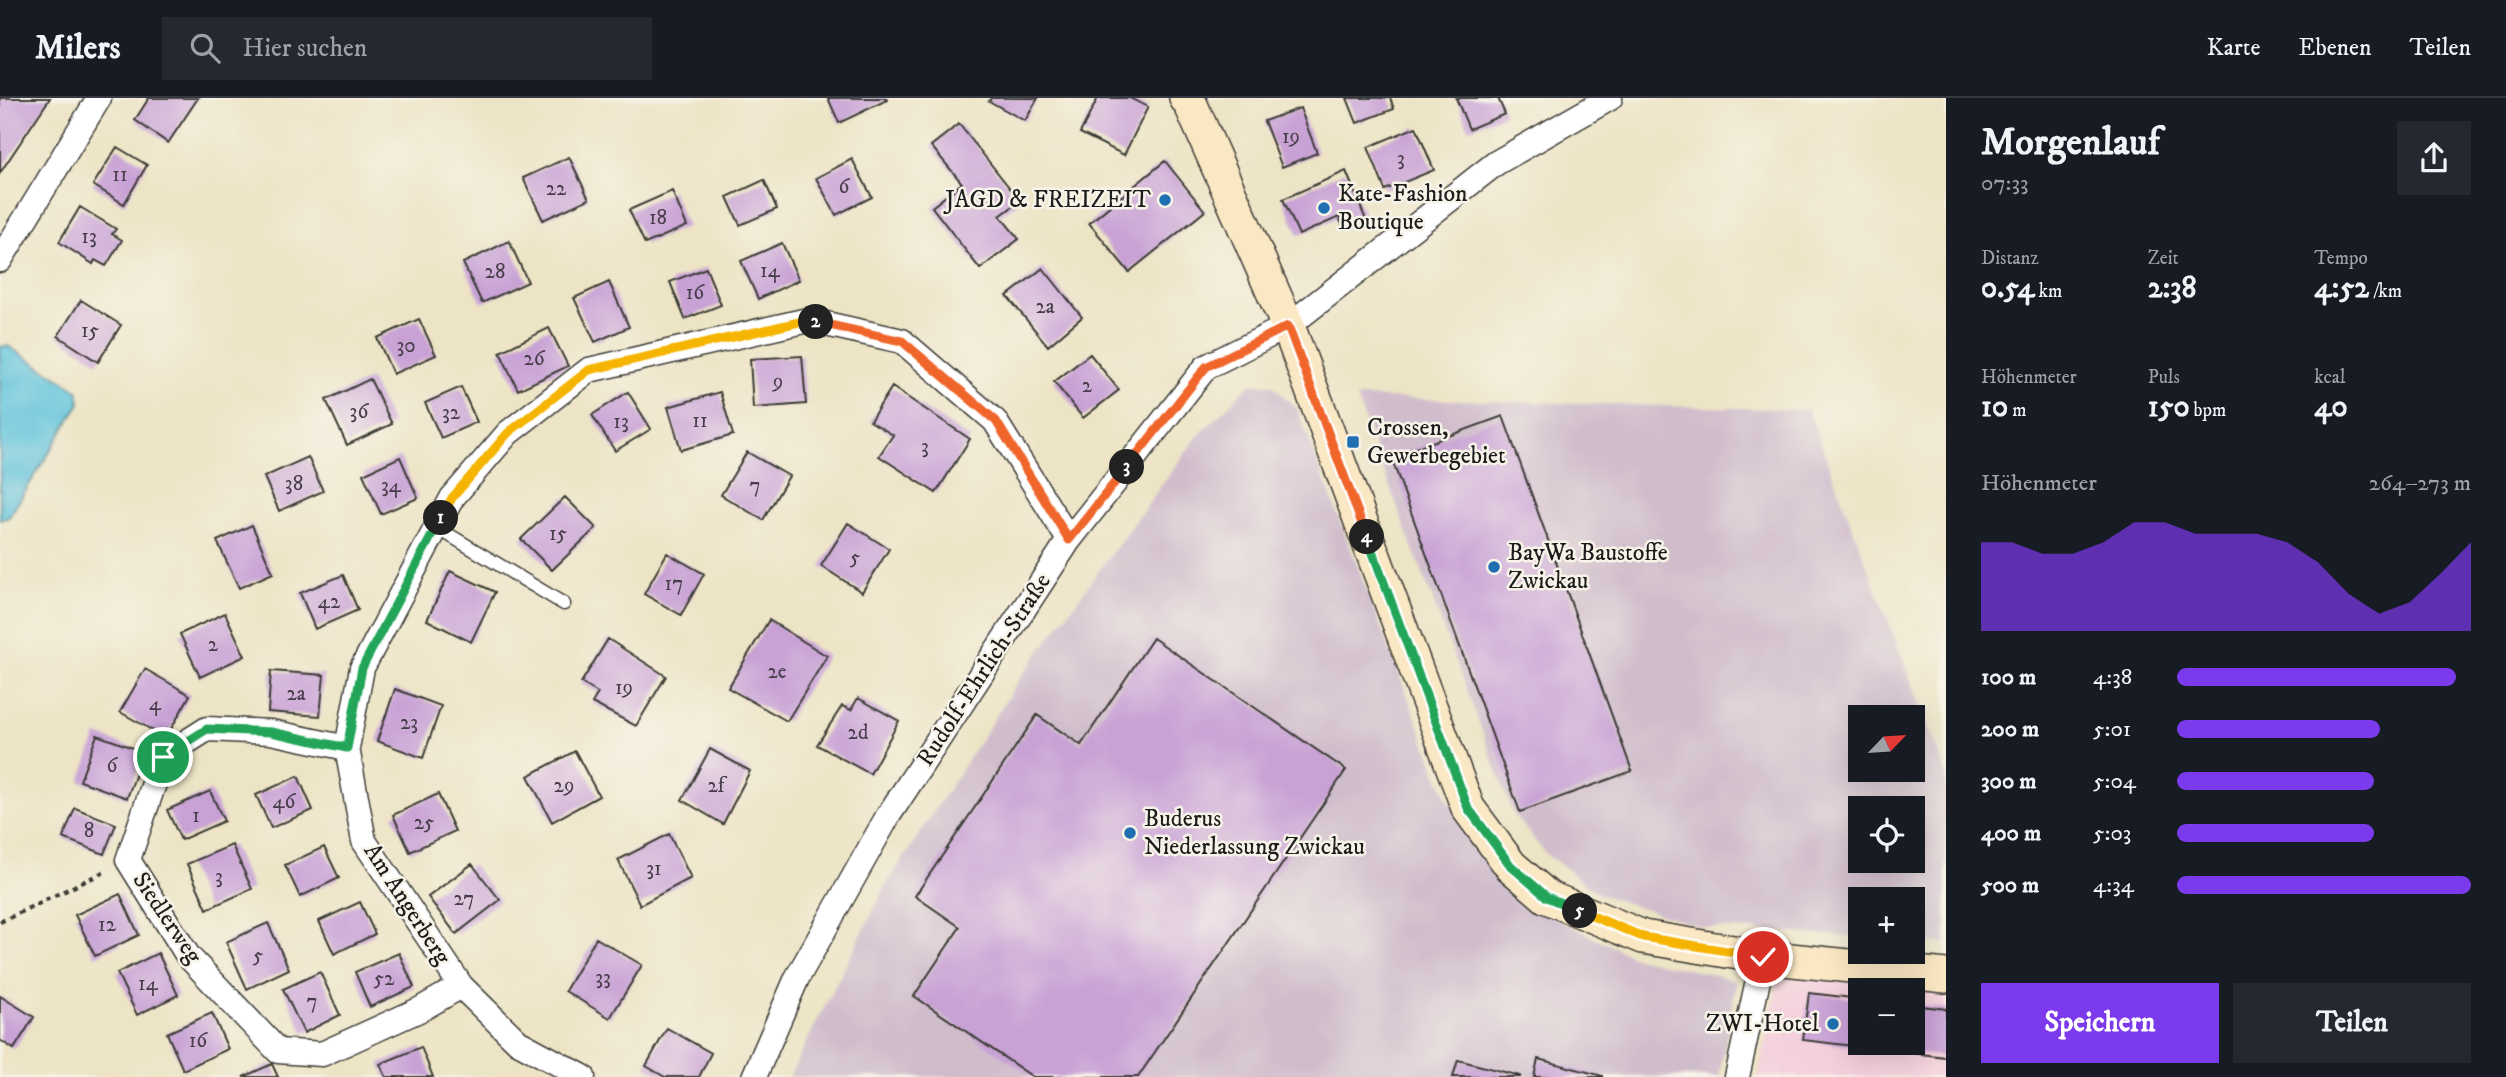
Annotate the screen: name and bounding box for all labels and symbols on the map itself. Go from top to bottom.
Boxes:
house number: 19 [1282,124,1300,150]
house number: 3 [1397,146,1405,172]
house number: 11 [112,162,128,188]
house number: 6 [839,174,851,200]
house number: 22 [546,176,567,202]
place label: Kate-Fashion Boutique [1338,179,1468,237]
place label: JAGD & FREIZEIT [943,185,1151,215]
marker: JAGD & FREIZEIT [1157,192,1173,208]
marker: Kate-Fashion Boutique [1316,200,1332,216]
house number: 18 [649,205,667,231]
house number: 13 [81,224,97,250]
house number: 14 [760,258,781,284]
house number: 28 [485,259,505,285]
house number: 16 [686,280,705,306]
house number: 2a [1035,294,1055,320]
pin: 2 [798,304,834,340]
house number: 15 [81,318,99,344]
house number: 30 [396,333,416,359]
house number: 26 [523,346,546,372]
house number: 9 [772,369,783,395]
house number: 2 [1082,373,1093,399]
house number: 36 [350,399,369,425]
house number: 32 [442,400,461,426]
house number: 11 [692,408,708,434]
house number: 13 [613,409,629,435]
place label: Crossen, Gewerbegebiet [1367,413,1506,471]
house number: 3 [921,434,929,460]
marker: Crossen, Gewerbegebiet [1345,434,1361,450]
pin: 3 [1110,450,1144,484]
house number: 38 [285,471,303,497]
house number: 34 [381,473,402,499]
house number: 7 [749,473,761,499]
pin: 1 [424,500,458,536]
pin: 4 [1350,520,1384,555]
house number: 15 [549,521,567,547]
place label: BayWa Baustoffe Zwickau [1508,538,1668,596]
house number: 5 [850,545,860,571]
marker: BayWa Baustoffe Zwickau [1486,559,1502,575]
street label: Rudolf-Ehrlich-Straße [910,568,1058,772]
house number: 17 [665,571,683,597]
house number: 42 [318,589,341,615]
house number: 2 [208,632,219,658]
house number: 2e [767,659,787,685]
house number: 19 [615,675,633,701]
house number: 2a [286,681,306,707]
house number: 4 [149,691,162,717]
north arrow [1848,705,1925,782]
house number: 23 [400,710,418,736]
house number: 2d [848,720,869,746]
pin [133,727,193,787]
house number: 6 [107,753,119,779]
house number: 29 [554,773,574,799]
house number: 2f [707,773,728,799]
house number: 46 [272,789,297,815]
house number: 1 [192,803,200,829]
place label: Buderus Niederlassung Zwickau [1144,804,1365,862]
house number: 25 [414,810,434,836]
house number: 8 [84,818,94,844]
marker: Buderus Niederlassung Zwickau [1122,825,1138,841]
street label: Am Angerberg [357,838,458,971]
house number: 31 [646,856,662,882]
house number: 3 [215,864,223,890]
street label: Siedlerweg [126,867,209,970]
house number: 27 [454,886,474,912]
pin: 5 [1562,894,1598,928]
house number: 12 [98,912,117,938]
pin [1733,927,1793,987]
house number: 5 [253,943,263,969]
house number: 33 [595,965,611,991]
house number: 52 [374,966,395,992]
house number: 14 [138,971,159,997]
house number: 7 [306,989,318,1015]
place label: ZWI-Hotel [1706,1009,1820,1039]
marker: ZWI-Hotel [1825,1016,1841,1032]
house number: 16 [189,1028,208,1054]

